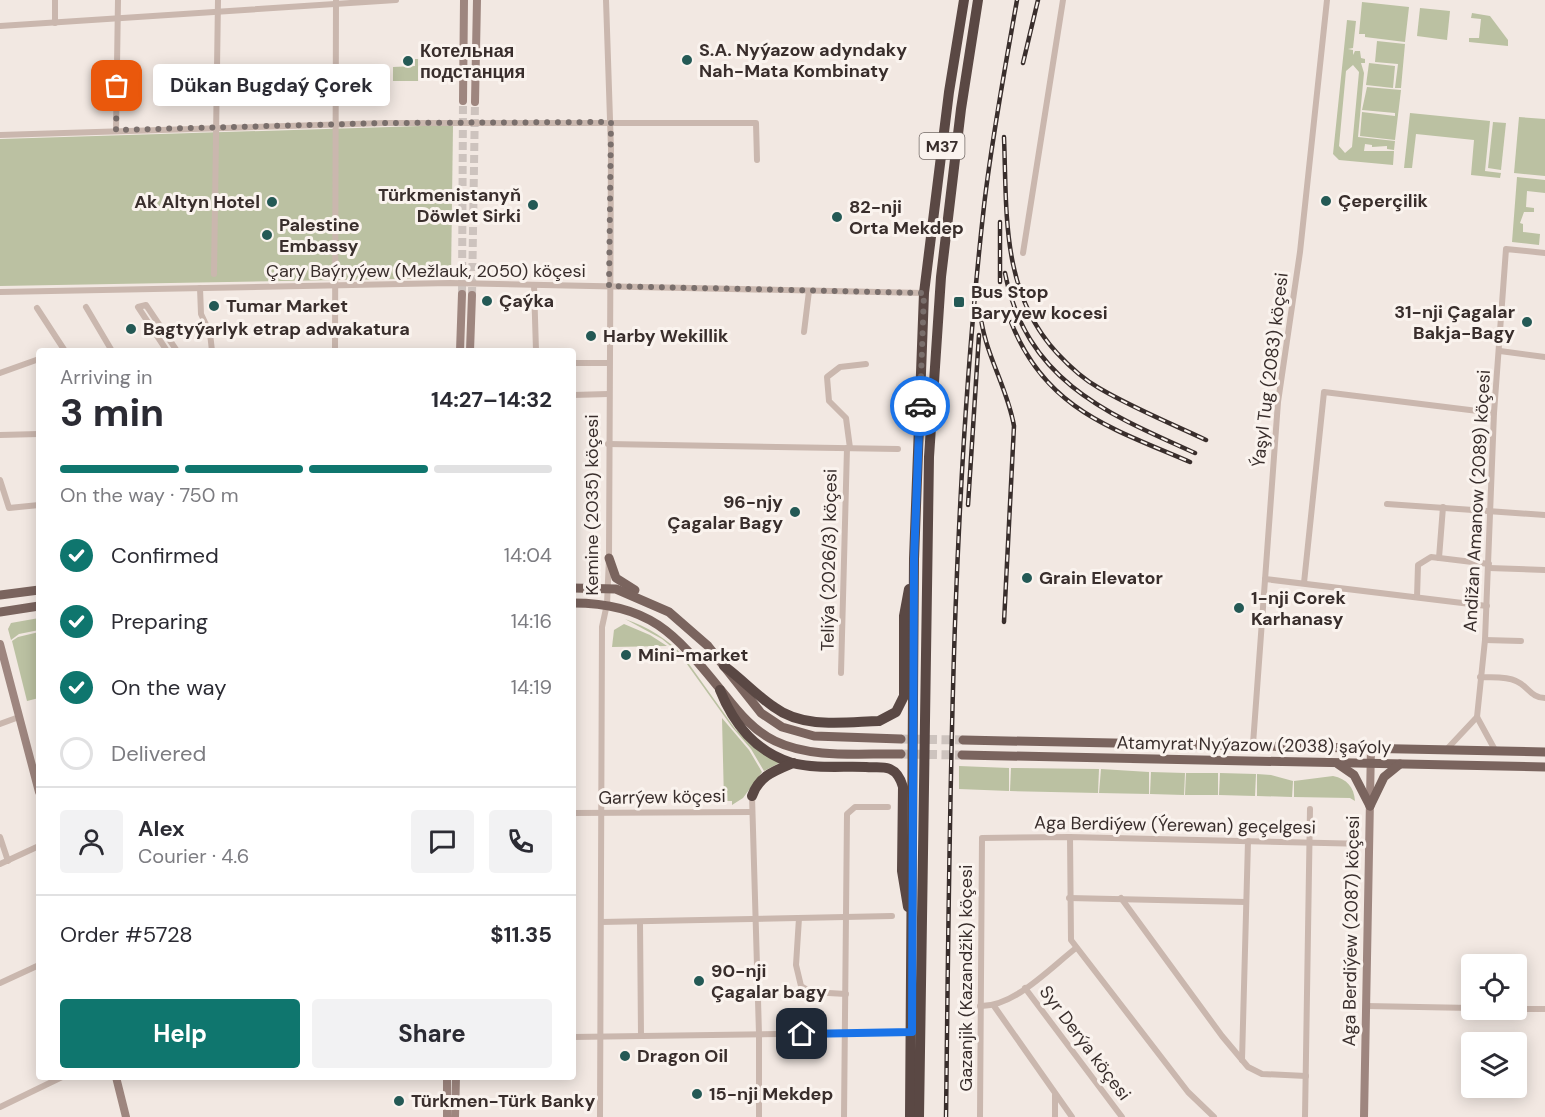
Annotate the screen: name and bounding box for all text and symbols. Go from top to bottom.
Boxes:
place label: S.A. Nyýazow adyndaky Nah-Mata Kombinaty [699,38,907,83]
place label: Котельная подстанция [420,39,525,84]
marker: S.A. Nyýazow adyndaky Nah-Mata Kombinaty [680,53,694,67]
marker: Котельная подстанция [401,54,415,68]
pin [91,60,142,111]
callout: Dükan Bugdaý Çorek [153,65,390,107]
icon: bag [100,69,133,102]
text: Dükan Bugdaý Çorek [170,72,373,98]
road number: M37 [920,133,964,159]
place label: Türkmenistanyň Döwlet Sirki [378,183,521,228]
place label: Çeperçilik [1338,189,1429,213]
place label: Ak Altyn Hotel [134,190,260,214]
marker: Çeperçilik [1319,194,1333,208]
marker: Ak Altyn Hotel [265,195,279,209]
place label: 82-nji Orta Mekdep [849,195,964,240]
marker: Türkmenistanyň Döwlet Sirki [526,198,540,212]
marker: 82-nji Orta Mekdep [830,210,844,224]
place label: Palestine Embassy [279,213,360,258]
marker: Palestine Embassy [260,228,274,242]
street label: Çary Baýryýew (Mežlauk, 2050) köçesi [266,259,586,283]
street label: Ýaşyl Tug (2083) köçesi [1246,271,1294,469]
place label: Bus Stop Baryyew kocesi [971,280,1108,325]
place label: Çaýka [499,289,554,313]
place label: Tumar Market [226,294,348,318]
marker: Çaýka [480,294,494,308]
marker: Bus Stop Baryyew kocesi [952,295,966,309]
marker: Tumar Market [207,299,221,313]
place label: 31-nji Çagalar Bakja-Bagy [1394,300,1515,345]
marker: 31-nji Çagalar Bakja-Bagy [1520,315,1534,329]
place label: Bagtyýarlyk etrap adwakatura [143,317,410,341]
marker: Bagtyýarlyk etrap adwakatura [124,322,138,336]
place label: Harby Wekillik [603,324,729,348]
marker: Harby Wekillik [584,329,598,343]
text: Arriving in [60,364,152,390]
street label: Andižan Amanow (2089) köçesi [1458,369,1496,633]
courier [890,376,950,436]
text: 14:27–14:32 [431,385,552,414]
text: 3 min [60,387,164,438]
icon: car [904,390,937,423]
street label: Kemine (2035) köçesi [580,414,604,596]
street label: Teliýa (2026/3) köçesi [815,469,843,651]
text: On the way · 750 m [60,482,239,508]
place label: 96-njy Çagalar Bagy [667,490,783,535]
marker: 96-njy Çagalar Bagy [788,505,802,519]
icon: check [60,539,93,572]
text: Confirmed [111,541,219,570]
text: 14:04 [504,542,552,568]
place label: Grain Elevator [1039,566,1163,590]
marker: Grain Elevator [1020,571,1034,585]
place label: 1-nji Corek Karhanasy [1251,586,1346,631]
marker: 1-nji Corek Karhanasy [1232,601,1246,615]
icon: check [60,605,93,638]
text: Preparing [111,607,208,636]
text: 14:16 [511,608,552,634]
place label: Mini-market [638,643,748,667]
marker: Mini-market [619,648,633,662]
icon: check [60,671,93,704]
text: On the way [111,673,226,702]
text: 14:19 [511,674,552,700]
street label: Atamyrat Nyýazow (2038) şaýoly [1116,731,1392,759]
text: Delivered [111,739,206,768]
street label: Garrýew köçesi [598,784,726,810]
button: person [60,810,123,873]
button: chat [411,810,474,873]
button: phone [489,810,552,873]
street label: Aga Berdiýew (Ýerewan) geçelgesi [1034,811,1316,839]
text: Alex [138,814,185,843]
street label: Aga Berdiýew (2087) köçesi [1337,815,1365,1047]
text: Courier · 4.6 [138,843,249,869]
street label: Gazanjik (Kazandžik) köçesi [954,865,978,1091]
text: Order #5728 [60,920,193,949]
text: $11.35 [490,920,552,949]
map controls [1461,954,1527,1098]
button: locate [1461,954,1527,1020]
place label: 90-nji Çagalar bagy [711,959,827,1004]
marker: 90-nji Çagalar bagy [692,974,706,988]
street label: Syr Derýa köçesi [1034,981,1136,1105]
button: Help [60,999,300,1068]
button: Share [312,999,552,1068]
pin [776,1008,827,1059]
icon: home [785,1017,818,1050]
button: layers [1461,1032,1527,1098]
place label: Dragon Oil [637,1044,728,1068]
marker: Dragon Oil [618,1049,632,1063]
place label: 15-nji Mekdep [709,1082,833,1106]
marker: 15-nji Mekdep [690,1087,704,1101]
place label: Türkmen-Türk Banky [411,1089,596,1113]
marker: Türkmen-Türk Banky [392,1094,406,1108]

